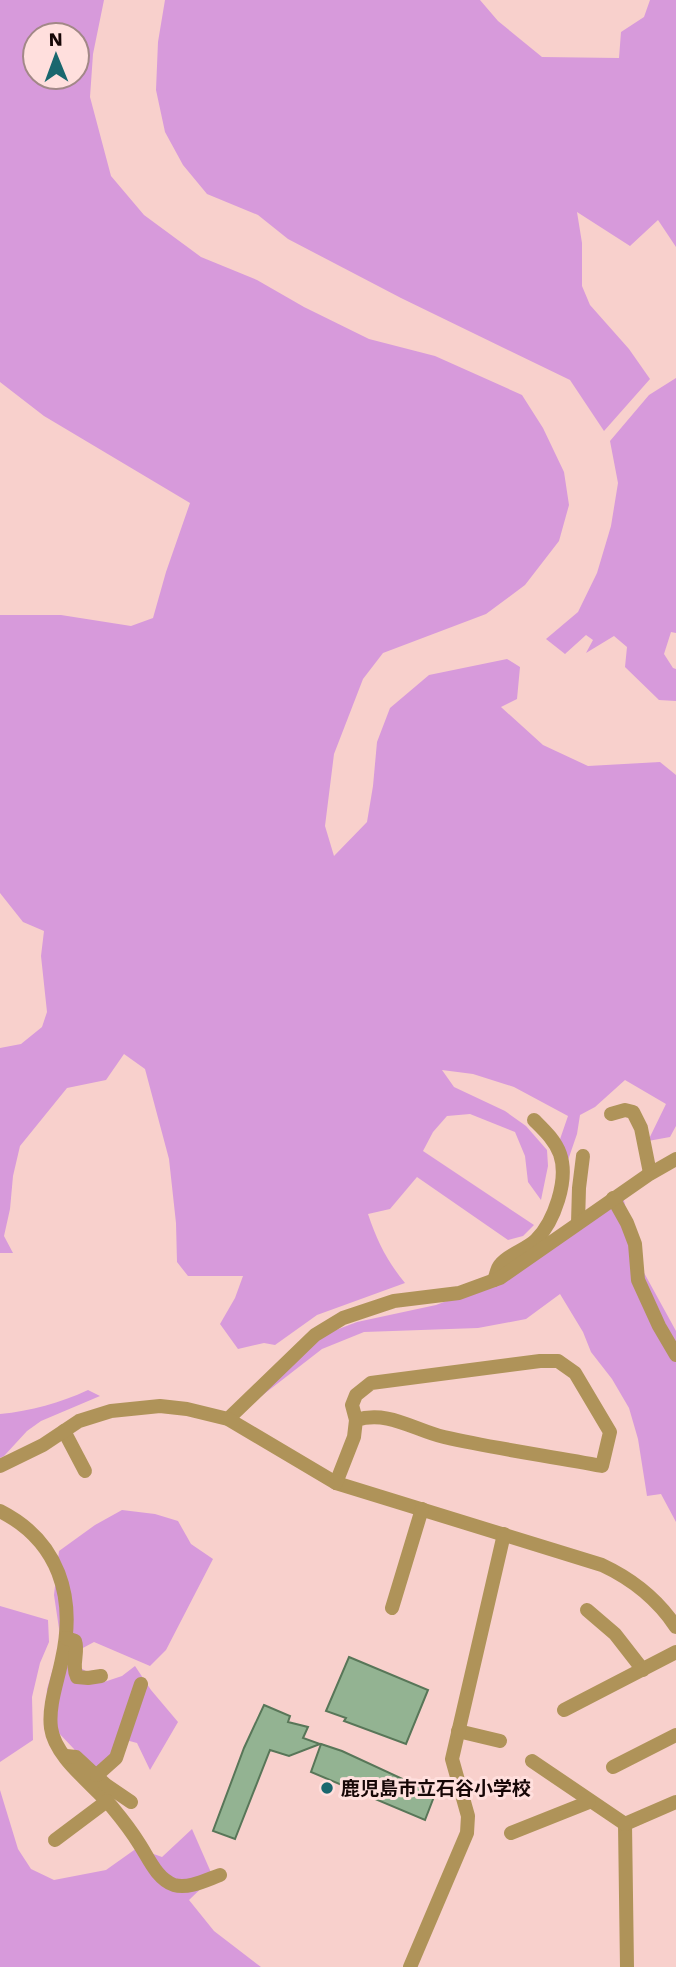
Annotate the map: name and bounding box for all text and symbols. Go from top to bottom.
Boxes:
north arrow [21,21,91,91]
text: N [48,28,63,51]
place label: 鹿児島市立石谷小学校 [341,1777,531,1800]
marker: 鹿児島市立石谷小学校 [319,1780,335,1796]

